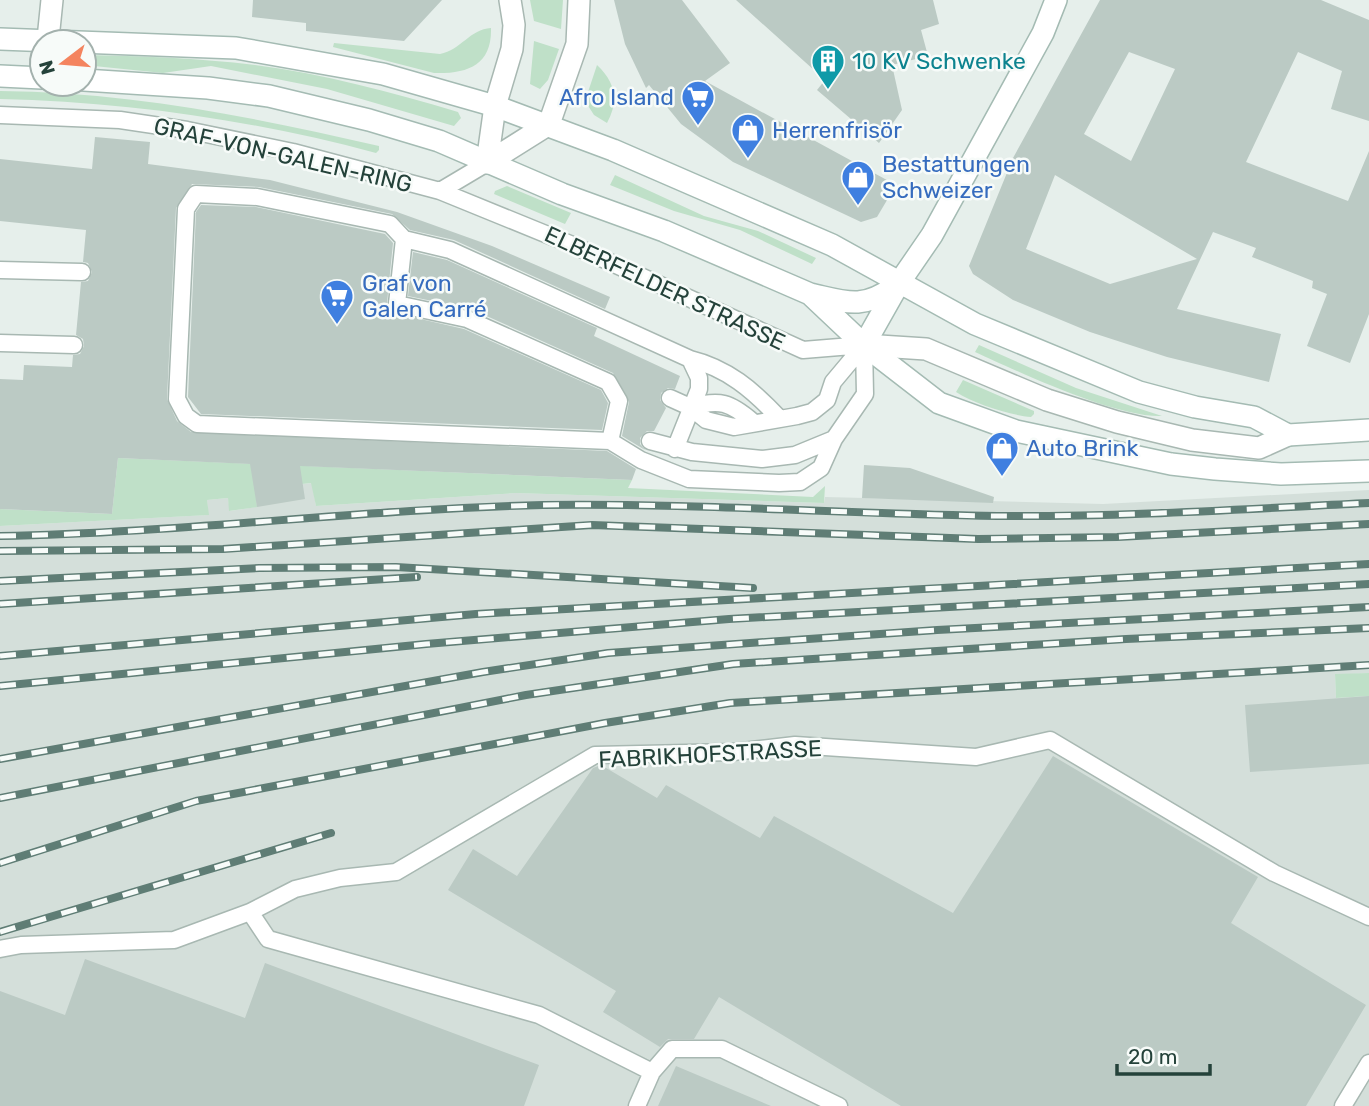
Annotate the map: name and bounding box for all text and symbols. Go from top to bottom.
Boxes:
north arrow [28,28,98,98]
building icon: 10 KV Schwenke [809,42,847,91]
place label: 10 KV Schwenke [852,47,1026,75]
text: N [34,58,60,77]
supermarket icon: Afro Island [679,78,717,127]
place label: Afro Island [559,83,674,111]
shop icon: Herrenfrisör [729,111,767,160]
street label: GRAF-VON-GALEN-RING [151,112,415,198]
place label: Herrenfrisör [772,116,902,144]
place label: Bestattungen Schweizer [882,150,1030,204]
shop icon: Bestattungen Schweizer [839,158,877,207]
street label: ELBERFELDER STRASSE [540,220,790,356]
place label: Graf von Galen Carré [362,269,487,323]
supermarket icon: Graf von Galen Carré [318,277,356,326]
shop icon: Auto Brink [983,429,1021,478]
place label: Auto Brink [1026,434,1139,462]
street label: FABRIKHOFSTRASSE [597,734,823,774]
scale bar [1117,1032,1210,1076]
text: 20 m [1128,1044,1177,1069]

